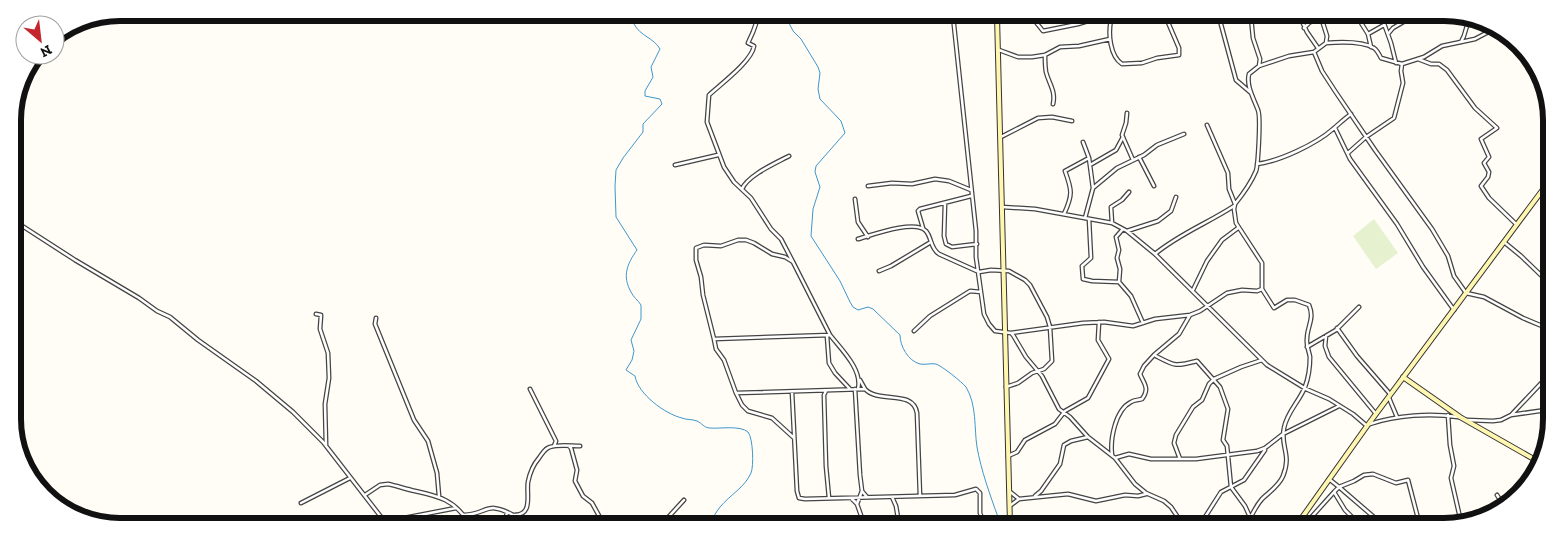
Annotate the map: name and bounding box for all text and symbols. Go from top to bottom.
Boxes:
north arrow [15,15,65,65]
text: N [37,41,55,61]

